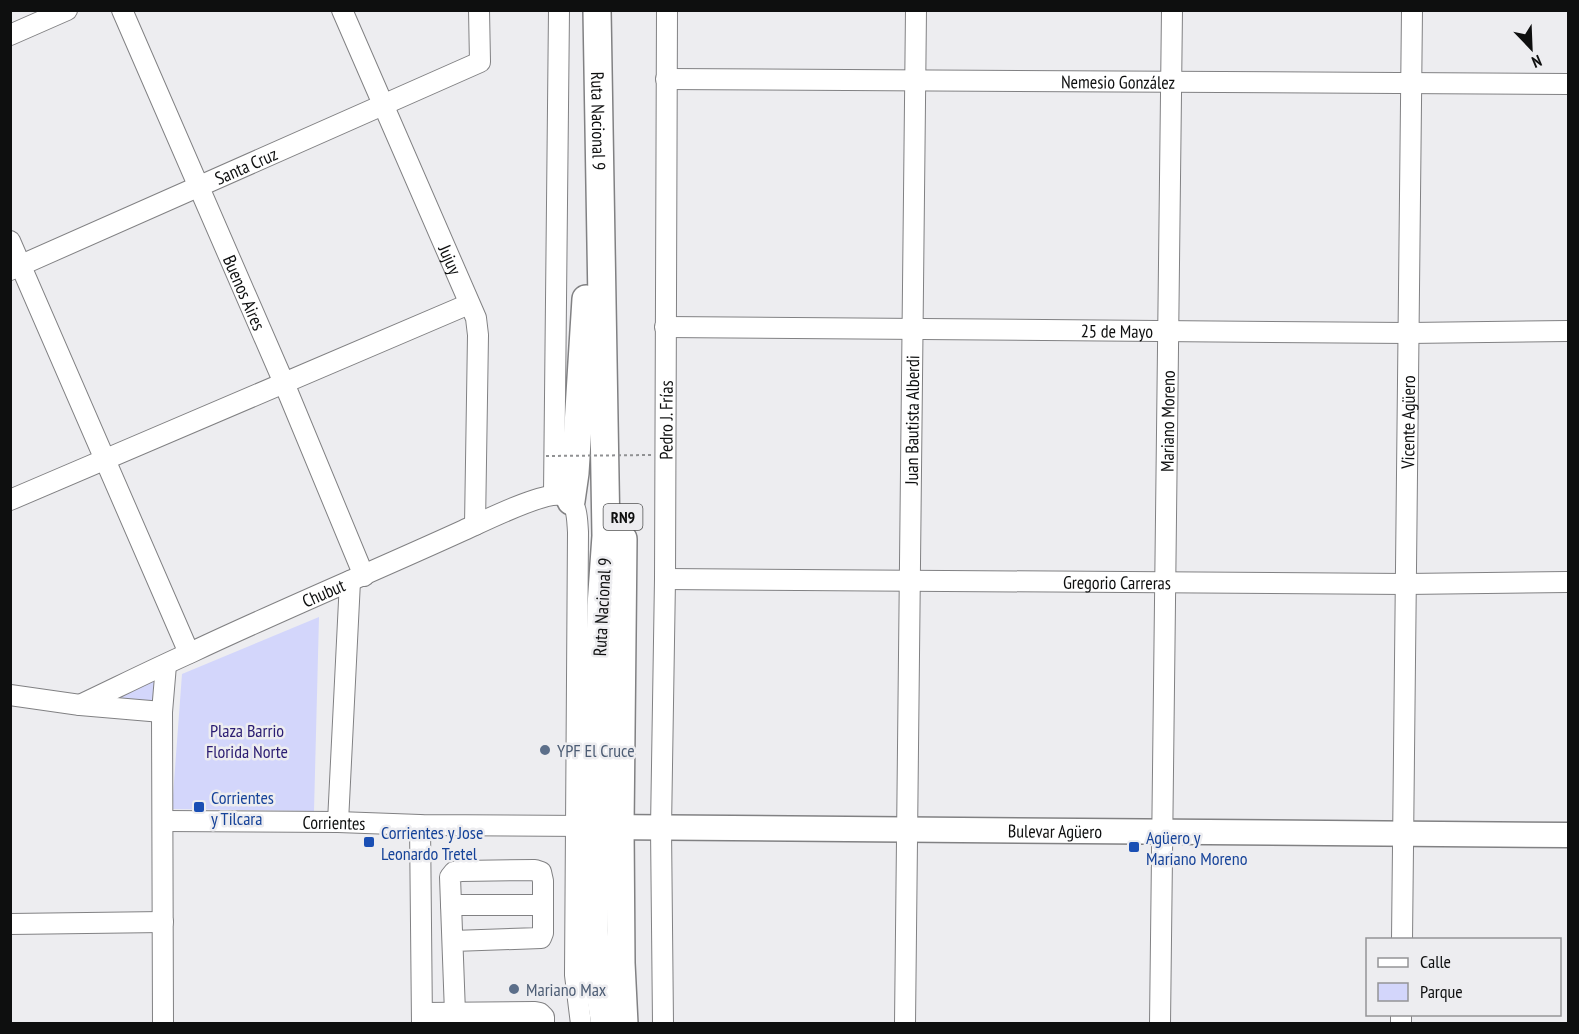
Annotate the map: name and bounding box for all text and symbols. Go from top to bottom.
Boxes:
north arrow [1501,18,1561,78]
text: N [1529,51,1545,73]
street label: Nemesio González [1061,70,1175,93]
street label: Ruta Nacional 9 [587,71,611,171]
street label: Santa Cruz [211,142,281,189]
street label: Jujuy [433,240,467,278]
street label: Buenos Aires [218,251,271,334]
street label: 25 de Mayo [1081,319,1153,342]
street label: Juan Bautista Alberdi [899,355,924,486]
street label: Mariano Moreno [1155,370,1179,472]
street label: Vicente Agüero [1396,375,1420,470]
street label: Pedro J. Frías [654,380,677,460]
road number: RN9 [604,504,642,530]
street label: Ruta Nacional 9 [588,557,616,657]
street label: Gregorio Carreras [1063,570,1171,594]
street label: Chubut [298,573,348,612]
park label: Plaza Barrio Florida Norte [206,719,288,763]
place label: YPF El Cruce [557,739,635,762]
marker: YPF El Cruce [538,743,552,757]
place label: Corrientes y Tilcara [211,786,274,830]
marker: Corrientes y Tilcara [192,800,206,814]
street label: Corrientes [302,810,366,834]
street label: Bulevar Agüero [1008,819,1102,843]
place label: Corrientes y Jose Leonardo Tretel [381,821,483,865]
place label: Agüero y Mariano Moreno [1146,826,1248,870]
marker: Corrientes y Jose Leonardo Tretel [362,835,376,849]
marker: Agüero y Mariano Moreno [1127,840,1141,854]
legend [1366,938,1561,1016]
text: Calle [1420,950,1451,973]
place label: Mariano Max [526,978,607,1001]
text: Parque [1420,980,1463,1003]
marker: Mariano Max [507,982,521,996]

